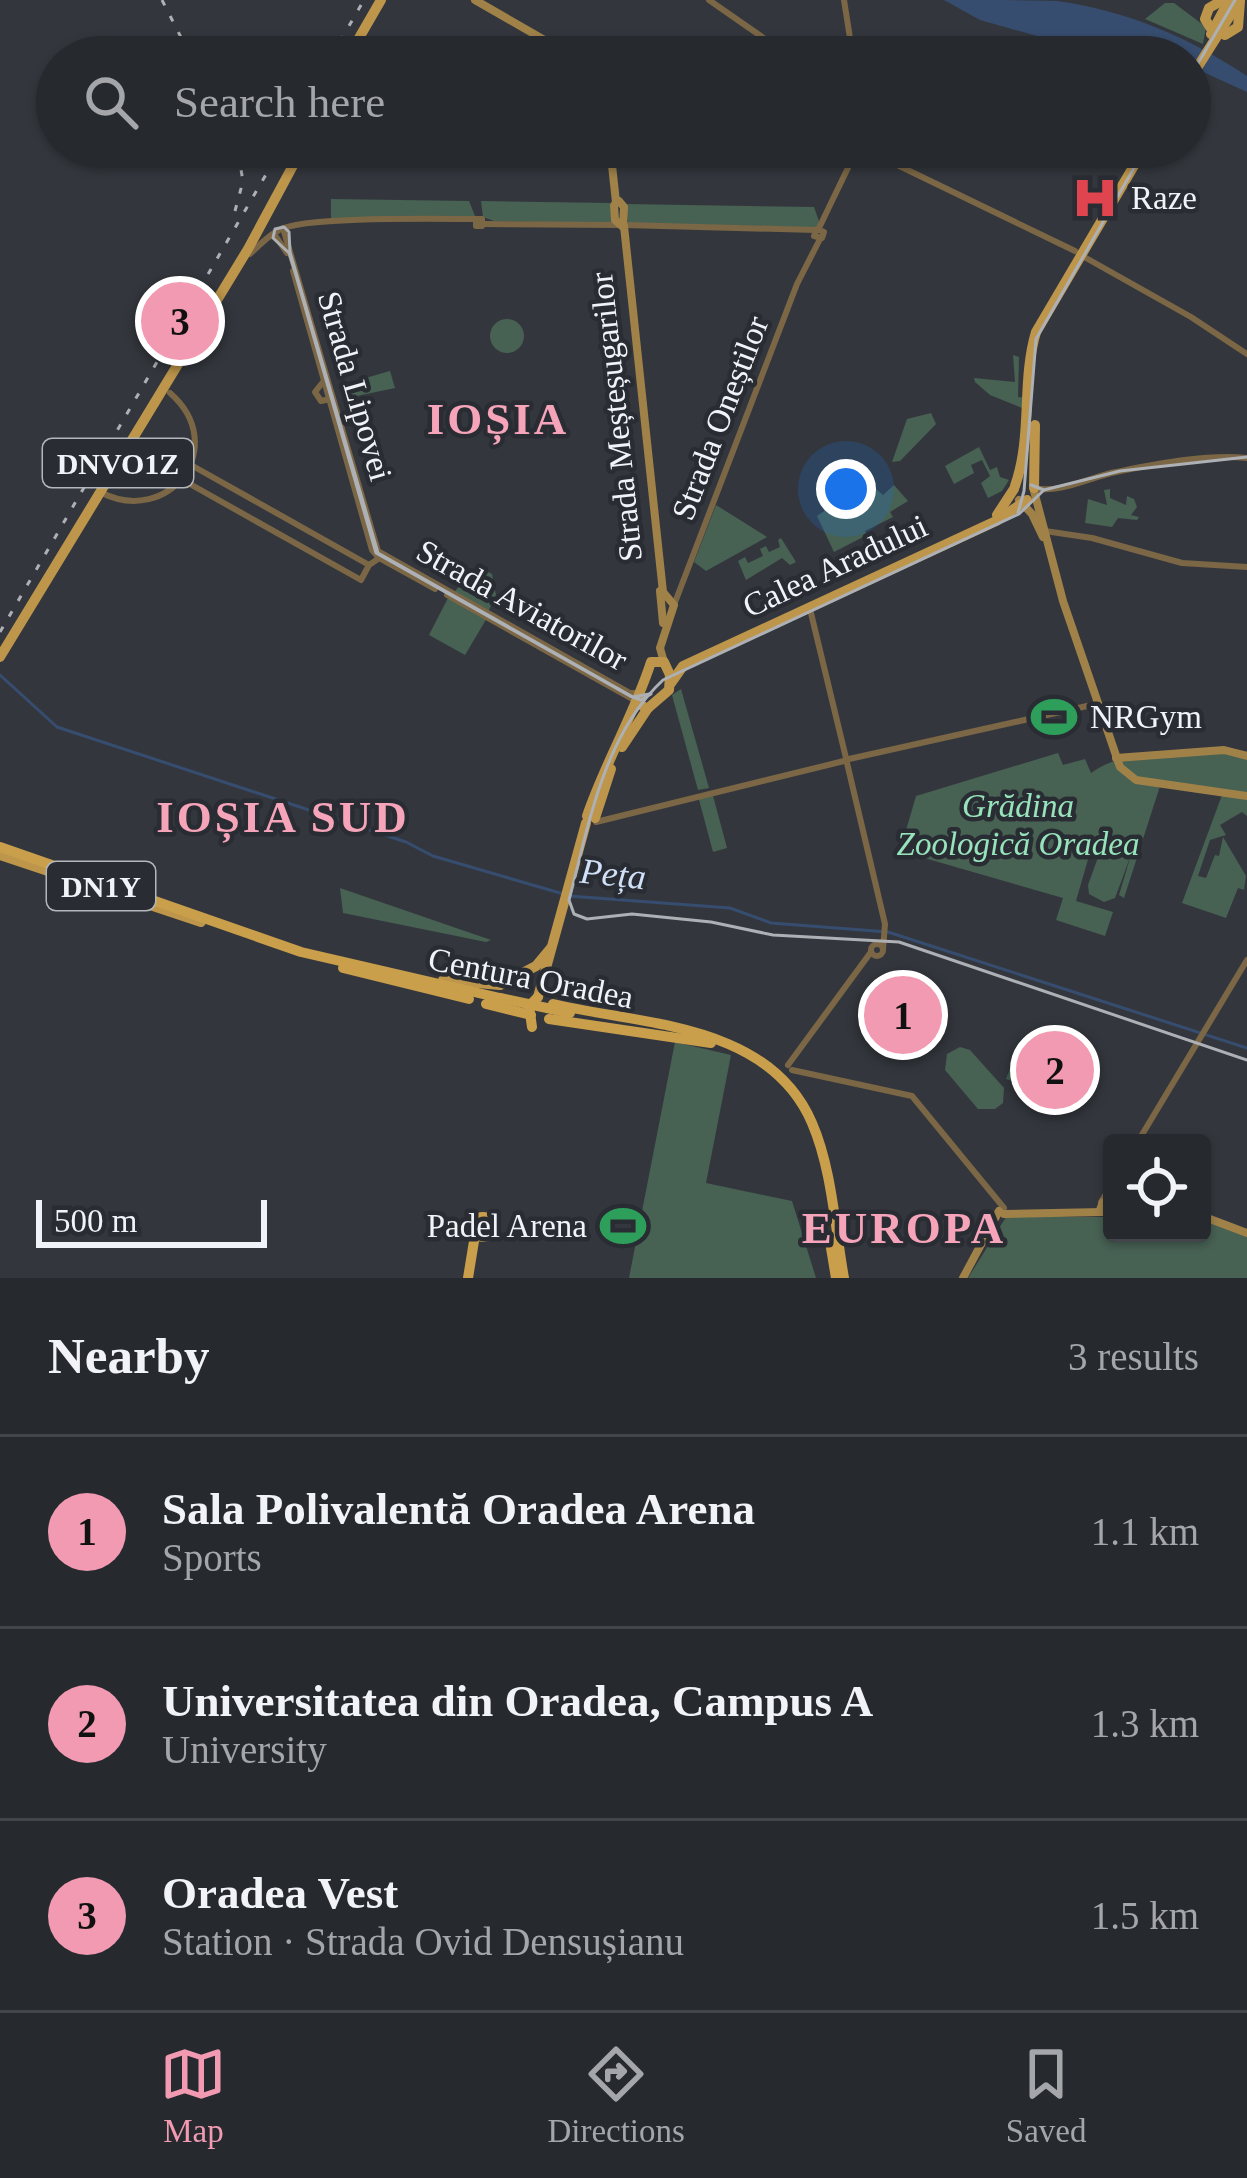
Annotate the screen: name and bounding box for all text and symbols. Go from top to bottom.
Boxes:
search box [36,36,1211,168]
icon: search [78,69,144,135]
text: Search here [174,77,385,127]
hospital icon: Raze [1070,173,1120,223]
place label: Raze [1131,180,1197,216]
street label: Strada Meșteșugarilor [583,271,650,563]
pin: 3 [141,276,219,366]
street label: Strada Lipovei [311,287,399,485]
street label: Strada Oneștilor [665,311,776,525]
district label: IOȘIA [427,394,569,445]
road number: DNVO1Z [43,439,193,487]
your location [816,459,876,519]
street label: Calea Aradului [737,508,933,624]
street label: Strada Aviatorilor [411,532,633,678]
sports icon: NRGym [1029,692,1079,742]
place label: NRGym [1090,699,1202,735]
park label: Grădina Zoologică Oradea [897,788,1139,862]
district label: IOȘIA SUD [156,792,410,843]
water label: Peța [577,851,648,897]
road number: DN1Y [47,862,155,910]
street label: Centura Oradea [425,940,637,1016]
pin: 1 [864,970,942,1060]
pin: 2 [1016,1025,1094,1115]
map controls [1103,1134,1211,1242]
button: locate [1103,1134,1211,1242]
scale bar [36,1194,267,1247]
sports icon: Padel Arena [598,1201,648,1251]
text: 500 m [54,1203,137,1239]
district label: EUROPA [802,1203,1006,1253]
place label: Padel Arena [427,1208,587,1244]
text: Nearby [48,1328,209,1384]
text: 3 results [1068,1335,1199,1378]
text: Sala Polivalentă Oradea Arena [162,1484,755,1534]
text: 1 [77,1510,97,1553]
text: 1.1 km [1091,1510,1199,1553]
text: Sports [162,1536,262,1579]
text: Universitatea din Oradea, Campus A [162,1676,873,1726]
text: 2 [77,1702,97,1745]
text: 1.3 km [1091,1702,1199,1745]
text: University [162,1728,327,1771]
text: Oradea Vest [162,1868,398,1918]
text: 3 [77,1894,97,1937]
text: 1.5 km [1091,1894,1199,1937]
text: Station · Strada Ovid Densușianu [162,1920,684,1963]
tab: Map [160,2041,226,2150]
tab: Directions [547,2041,685,2150]
tab: Saved [1006,2041,1087,2150]

